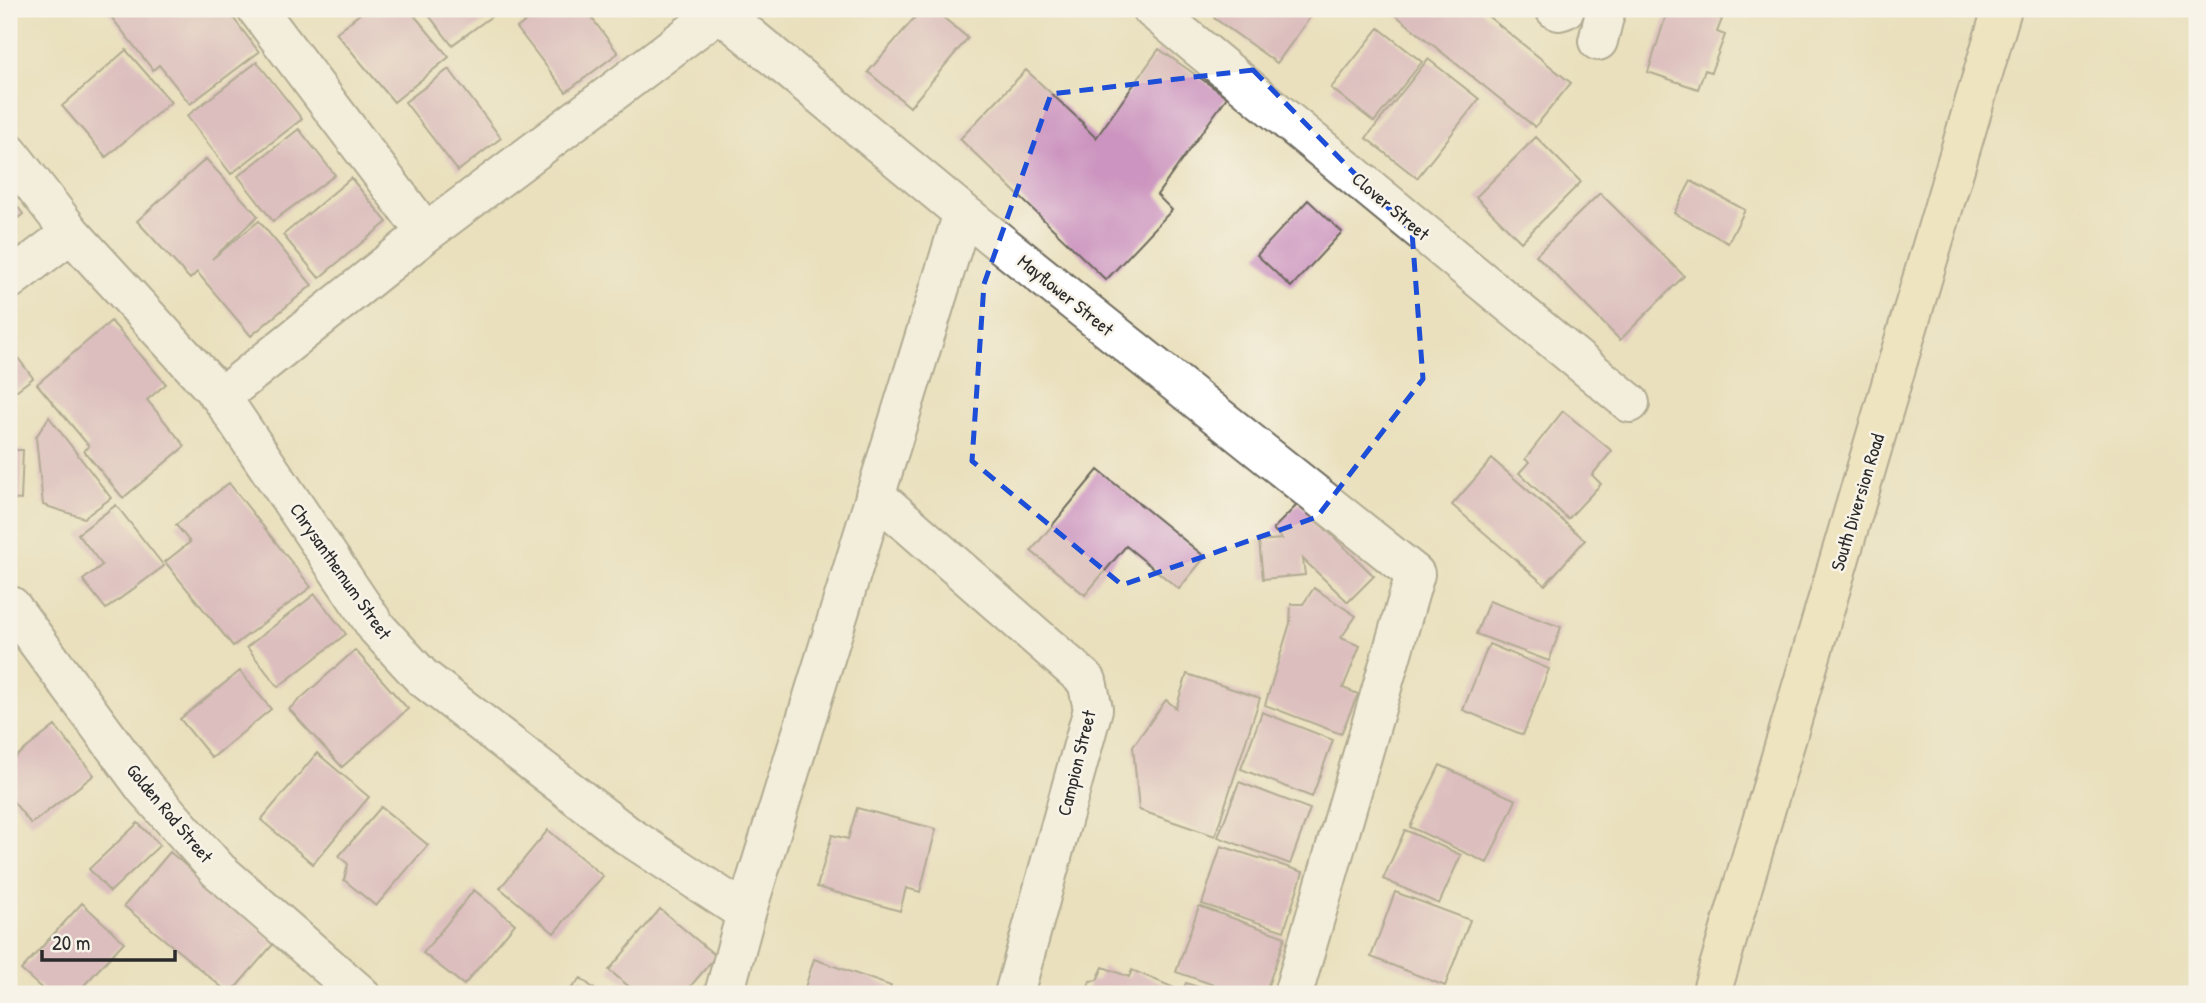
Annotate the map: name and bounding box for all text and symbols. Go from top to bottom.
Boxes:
street label: Clover Street [1347,166,1436,247]
street label: Mayflower Street [1013,248,1120,342]
street label: South Diversion Road [1824,430,1890,574]
street label: Chrysanthemum Street [284,498,398,645]
street label: Campion Street [1050,707,1102,819]
street label: Golden Rod Street [121,758,219,868]
scale bar [42,919,175,963]
text: 20 m [52,928,90,957]

